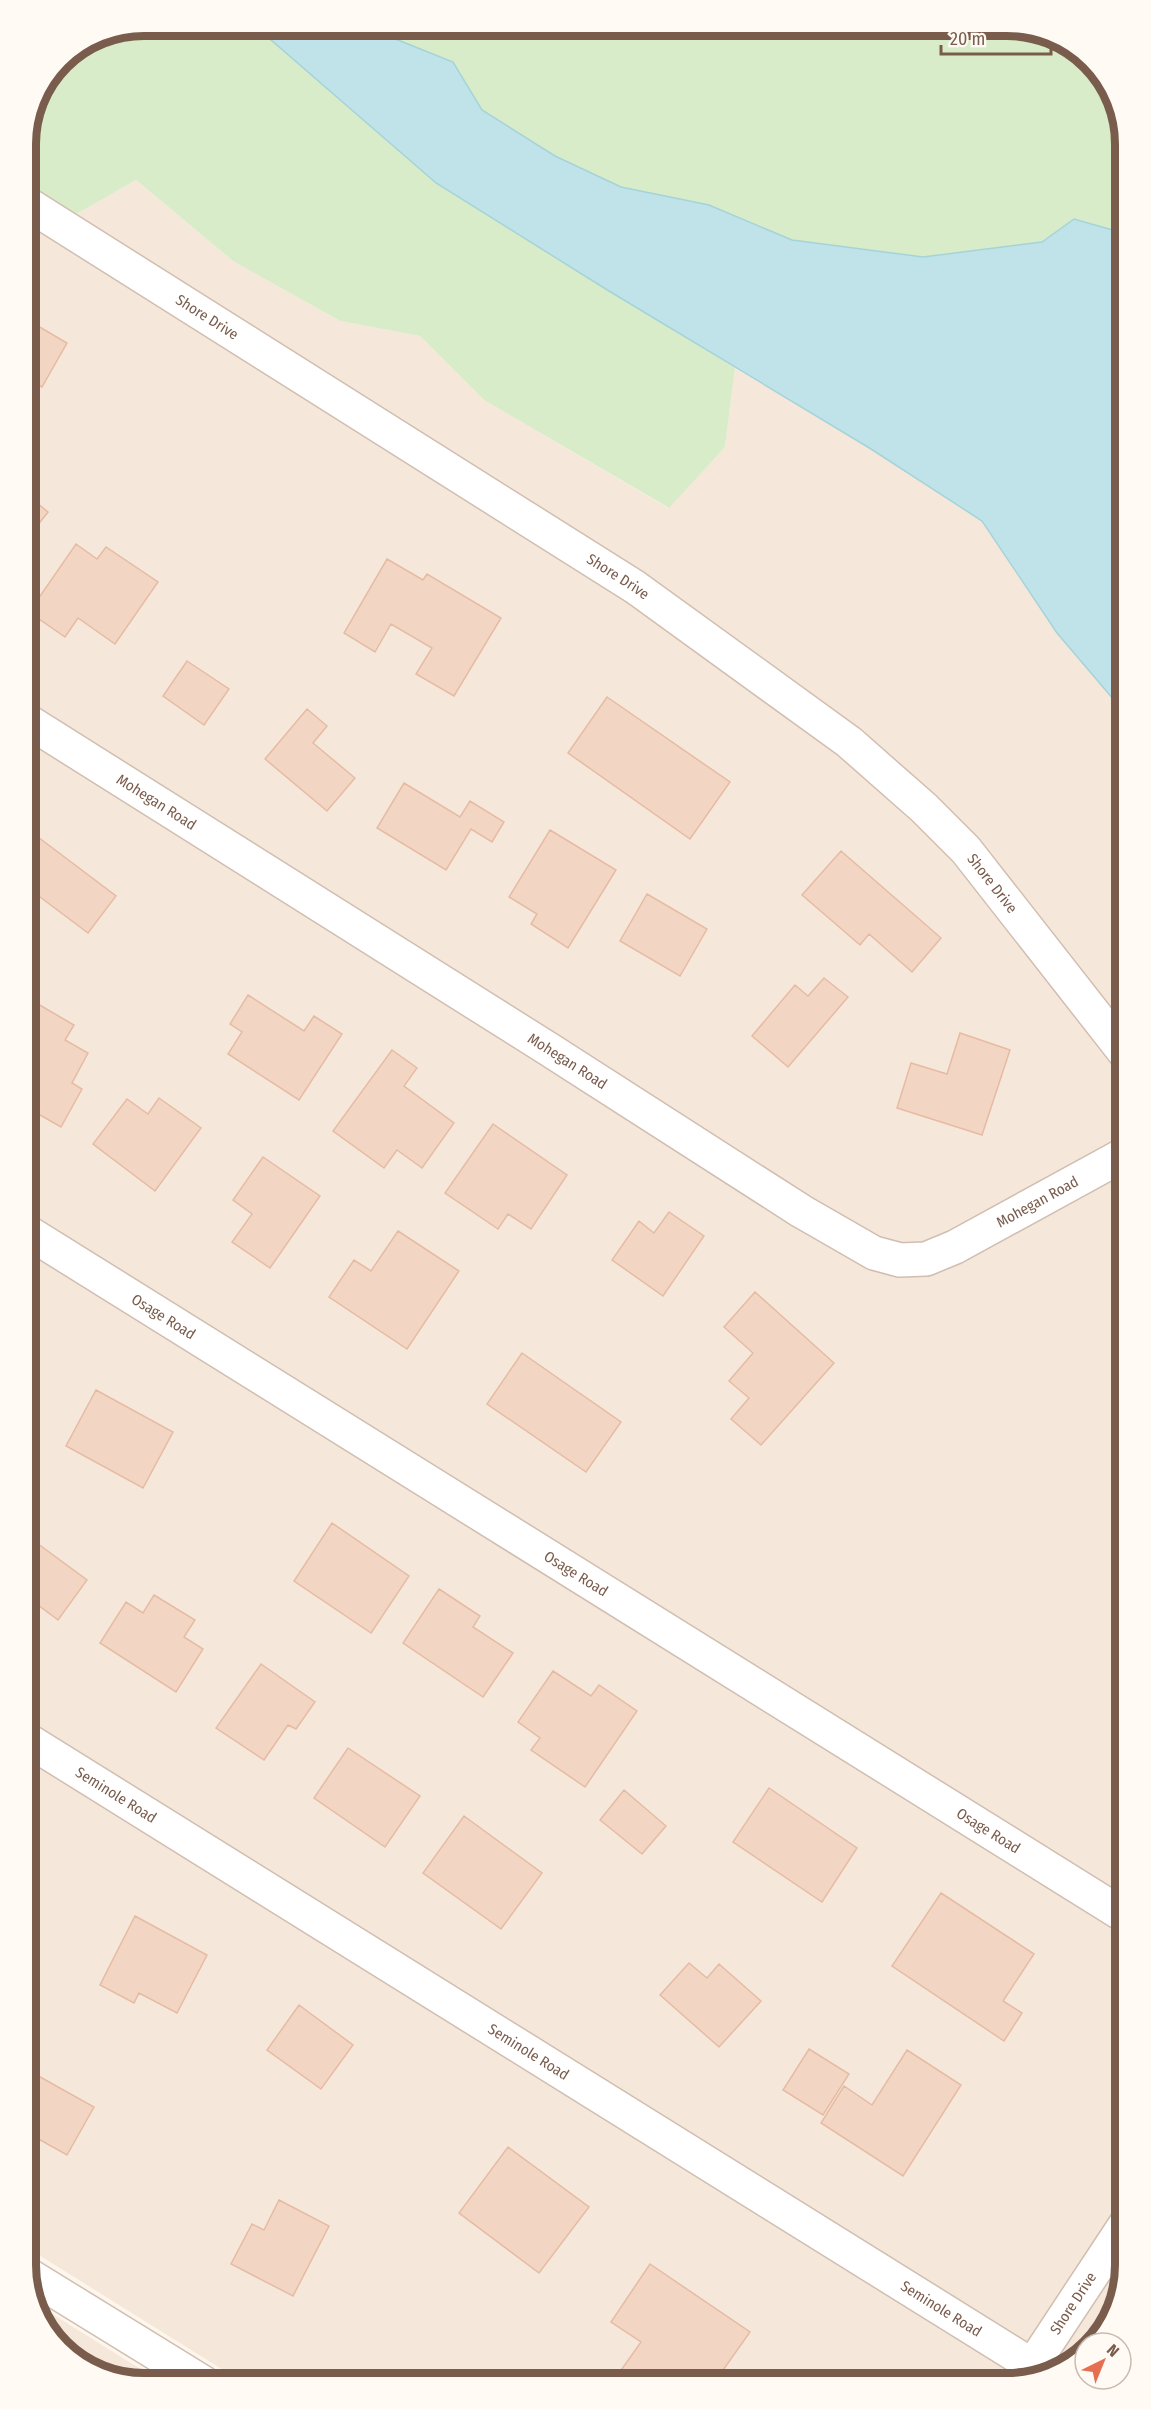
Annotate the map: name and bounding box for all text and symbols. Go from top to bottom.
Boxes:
scale bar [941,18,1050,56]
text: 20 m [950,28,985,50]
street label: Shore Drive [172,291,242,344]
street label: Shore Drive [583,550,653,603]
street label: Mohegan Road [113,770,199,834]
street label: Shore Drive [963,850,1021,917]
street label: Mohegan Road [524,1029,610,1093]
street label: Mohegan Road [993,1172,1082,1232]
street label: Osage Road [128,1290,199,1343]
street label: Osage Road [541,1547,611,1600]
street label: Seminole Road [72,1763,160,1827]
street label: Osage Road [953,1804,1024,1857]
street label: Seminole Road [485,2020,572,2084]
street label: Shore Drive [1046,2269,1100,2338]
street label: Seminole Road [897,2277,985,2341]
north arrow [1073,2331,1133,2391]
text: N [1103,2340,1123,2361]

